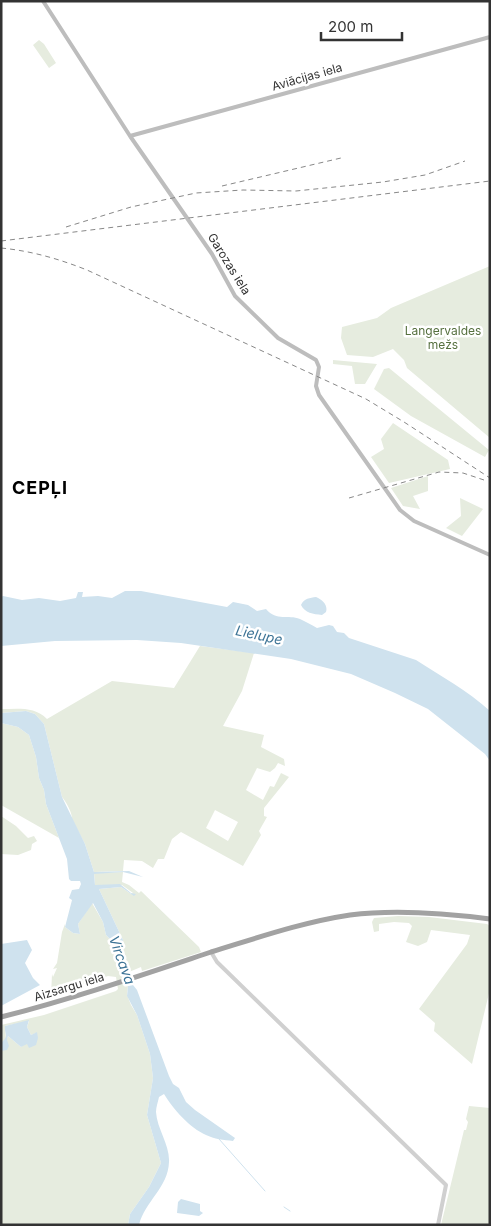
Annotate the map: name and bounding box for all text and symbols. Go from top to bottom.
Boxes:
scale bar [321,10,402,42]
text: 200 m [328,17,373,36]
street label: Aviācijas iela [270,59,344,94]
street label: Garozas iela [205,230,254,297]
park label: Langervaldes mežs [405,323,481,352]
district label: CEPĻI [12,477,68,499]
water label: Lielupe [234,621,284,648]
water label: Vircava [106,933,139,987]
street label: Aizsargu iela [32,969,106,1004]

